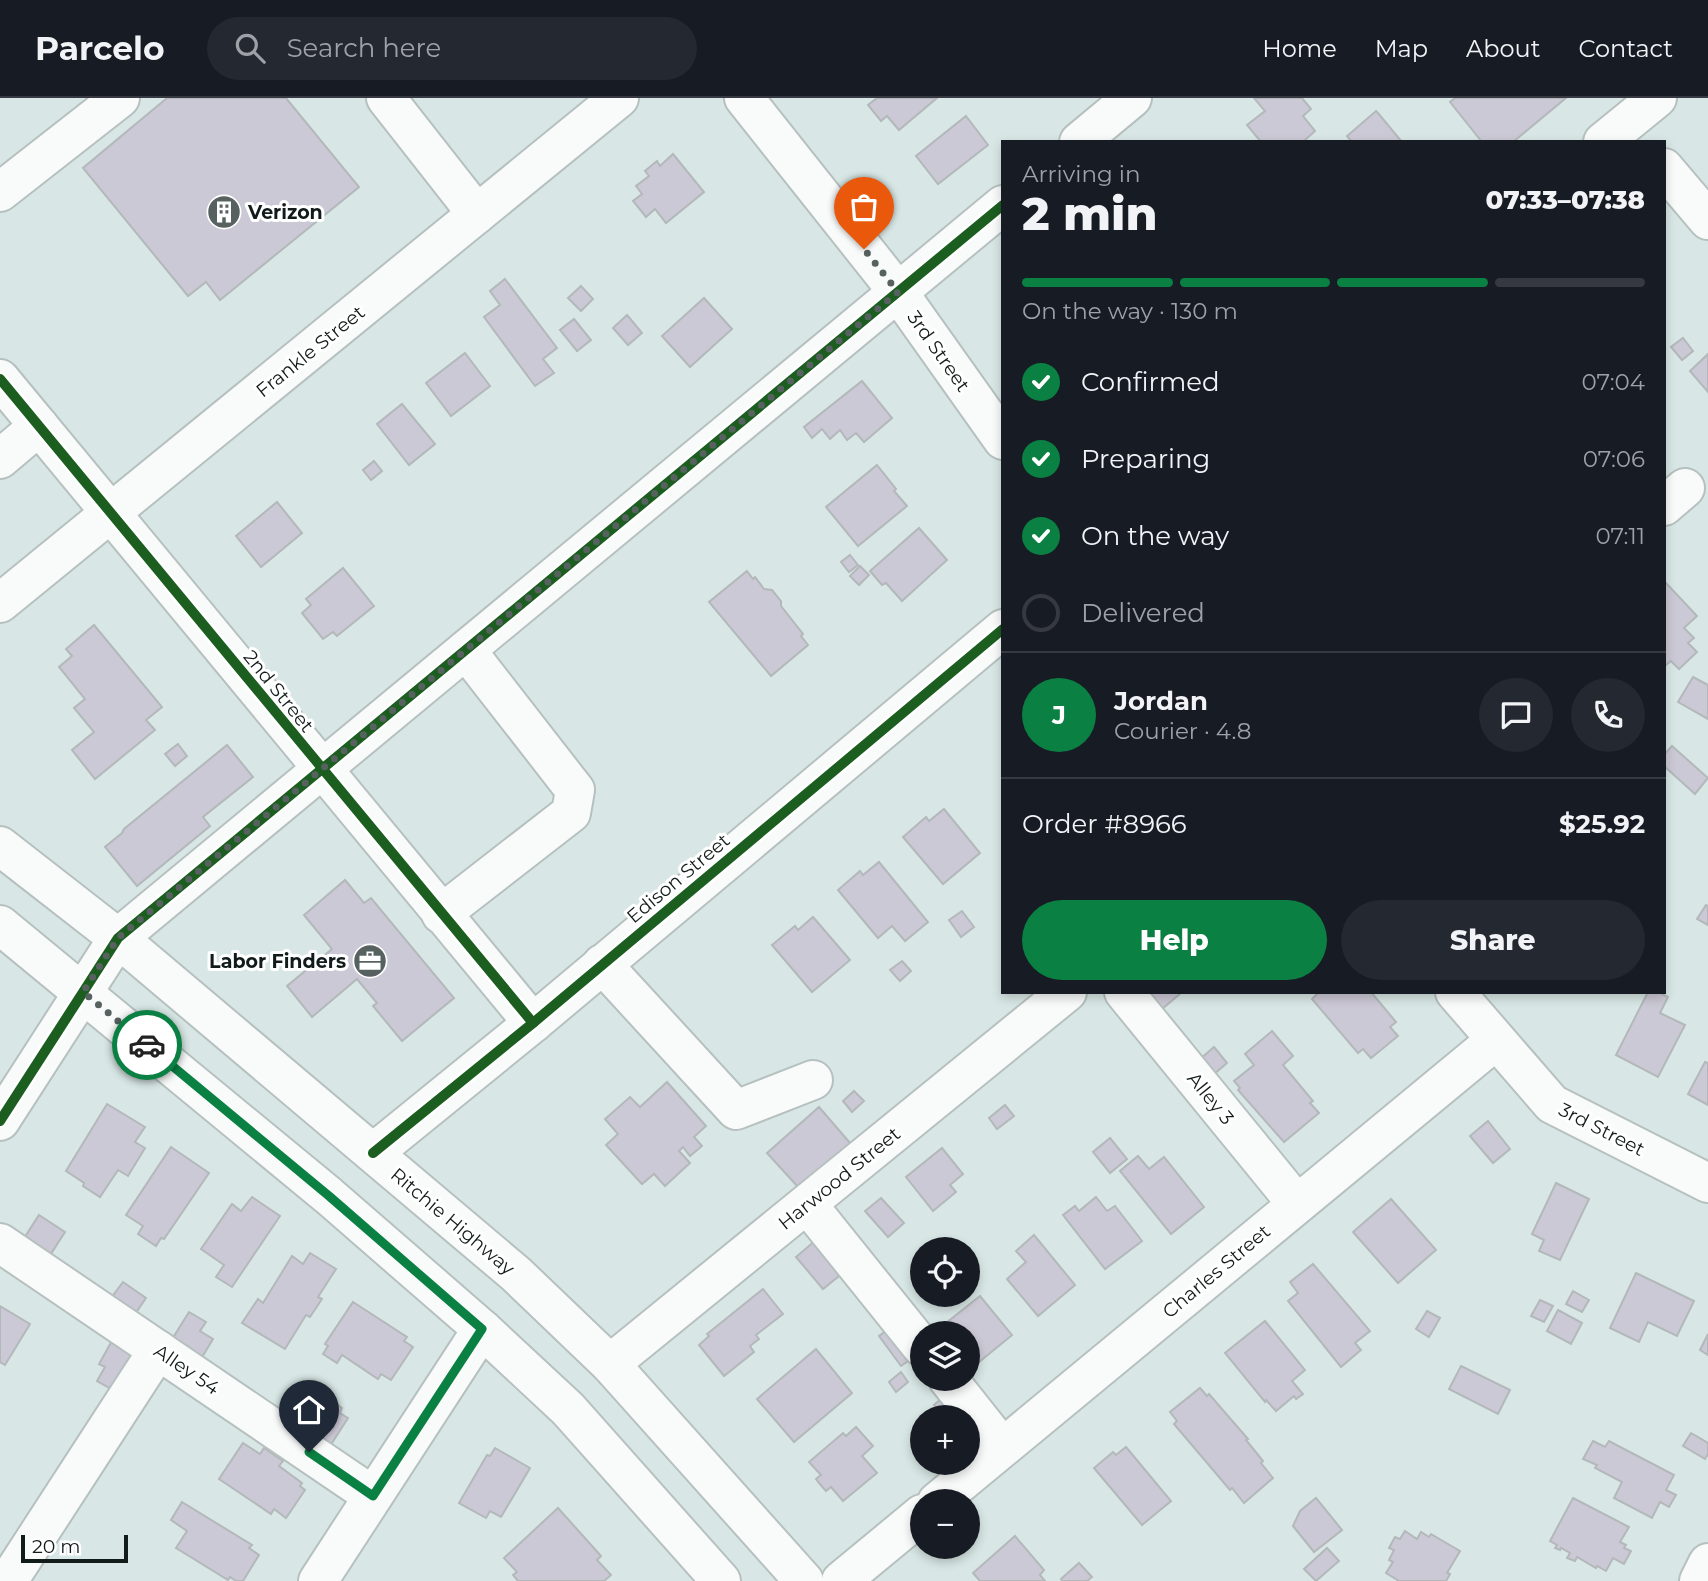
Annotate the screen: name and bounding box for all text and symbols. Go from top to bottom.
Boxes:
search box [207,17,697,80]
text: Parcelo [35,28,165,68]
icon: search [231,29,269,67]
text: Search here [287,32,441,64]
text: Home [1262,34,1337,63]
text: Map [1375,34,1428,63]
text: About [1466,34,1540,63]
text: Contact [1578,34,1673,63]
text: Arriving in [1022,160,1141,188]
pin [834,177,894,249]
text: 07:33–07:38 [1486,184,1645,216]
text: 2 min [1022,185,1157,242]
icon: bag [845,188,883,226]
building icon: Verizon [205,193,243,231]
place label: Verizon [247,201,323,224]
text: On the way · 130 m [1022,297,1238,325]
street label: Frankle Street [251,300,369,402]
street label: 3rd Street [902,306,975,396]
icon: check [1022,363,1060,401]
text: Confirmed [1081,366,1220,398]
text: 07:04 [1582,368,1645,396]
icon: check [1022,440,1060,478]
text: Preparing [1081,443,1210,475]
text: 07:06 [1583,445,1645,473]
icon: check [1022,517,1060,555]
text: On the way [1081,520,1229,552]
text: 07:11 [1595,522,1645,550]
text: Delivered [1081,597,1205,629]
street label: 2nd Street [239,646,319,737]
button: chat [1479,678,1553,752]
button: phone [1571,678,1645,752]
text: Jordan [1114,685,1208,717]
text: J [1052,699,1066,731]
text: Courier · 4.8 [1114,717,1251,745]
text: Order #8966 [1022,808,1187,840]
text: $25.92 [1559,808,1645,840]
street label: Edison Street [622,829,735,928]
button: Help [1022,900,1327,980]
button: Share [1341,900,1645,980]
office icon: Labor Finders [351,942,389,980]
place label: Labor Finders [209,950,346,973]
courier [112,1010,182,1080]
icon: car [128,1026,166,1064]
street label: Alley 3 [1182,1067,1239,1129]
street label: 3rd Street [1555,1098,1649,1161]
street label: Harwood Street [774,1122,905,1235]
street label: Ritchie Highway [386,1163,520,1280]
street label: Charles Street [1158,1220,1275,1323]
map controls [910,1237,980,1559]
button: locate [910,1237,980,1307]
button: layers [910,1321,980,1391]
street label: Alley 54 [150,1339,224,1400]
pin [279,1380,339,1452]
icon: home [290,1391,328,1429]
button: + [910,1405,980,1475]
button: − [910,1489,980,1559]
scale bar [21,1532,128,1564]
text: 20 m [32,1535,80,1558]

